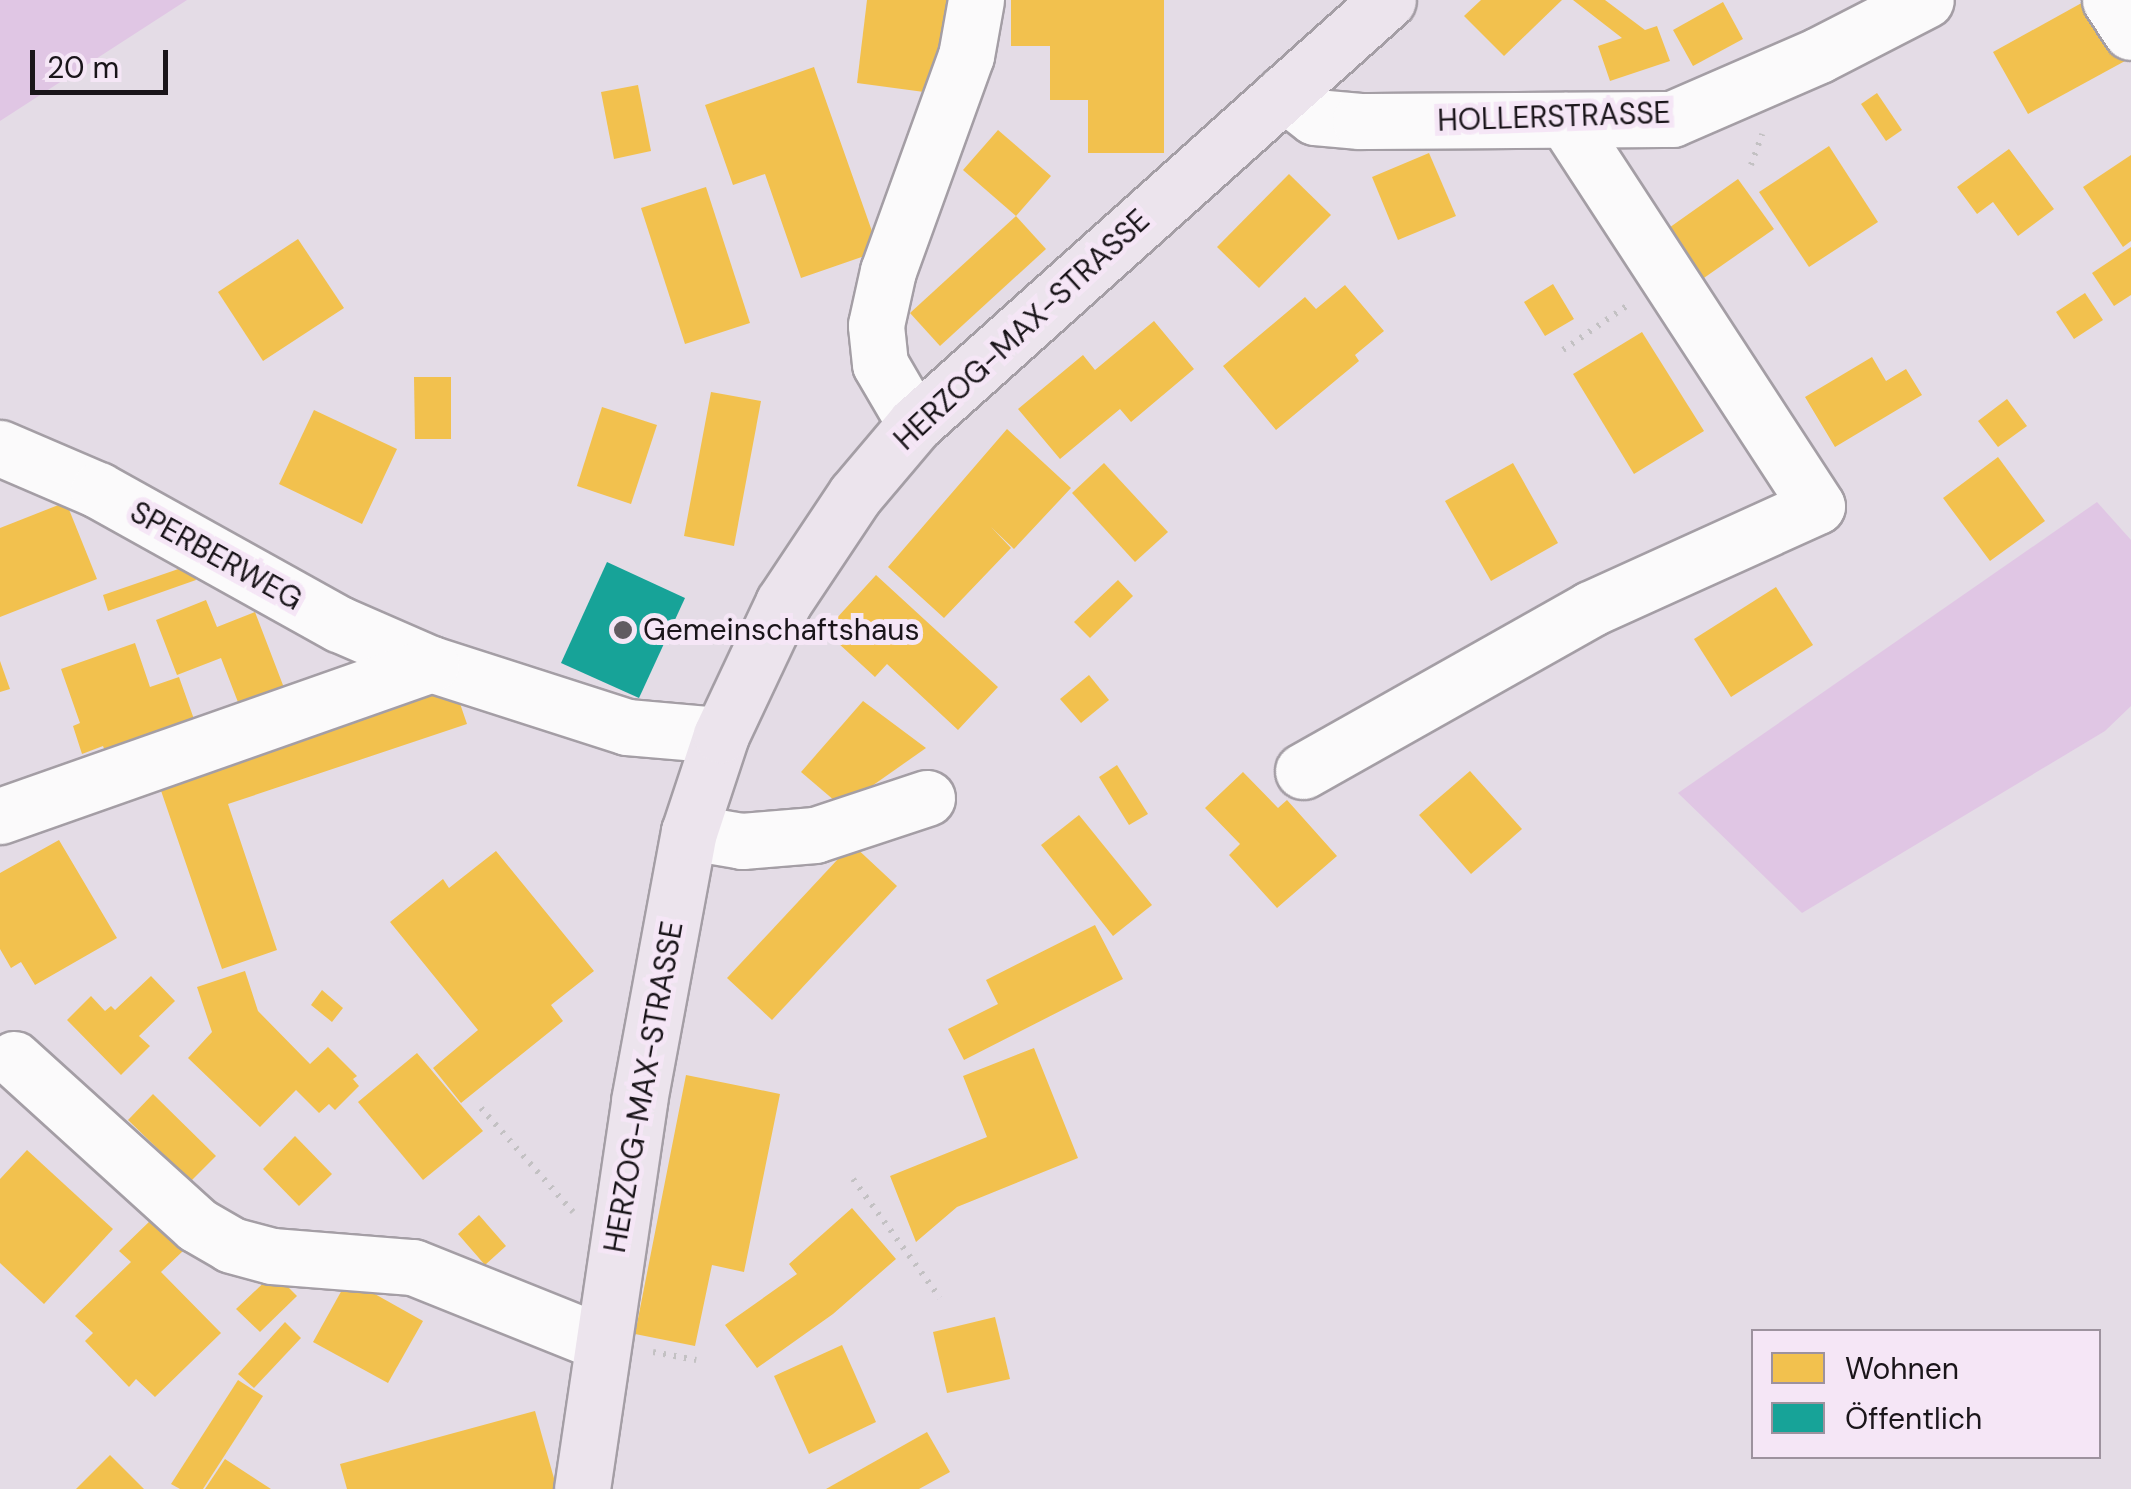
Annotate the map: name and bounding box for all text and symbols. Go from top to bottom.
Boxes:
scale bar [35,30,172,92]
text: 20 m [47,48,119,87]
street label: HOLLERSTRASSE [1437,95,1671,139]
street label: HERZOG-MAX-STRASSE [887,202,1157,458]
street label: SPERBERWEG [124,494,308,618]
place label: Gemeinschaftshaus [643,612,920,648]
marker: Gemeinschaftshaus [612,619,634,641]
street label: HERZOG-MAX-STRASSE [597,919,691,1255]
legend [1751,1329,2101,1459]
text: Wohnen [1845,1349,1959,1388]
text: Öffentlich [1845,1399,1982,1438]

